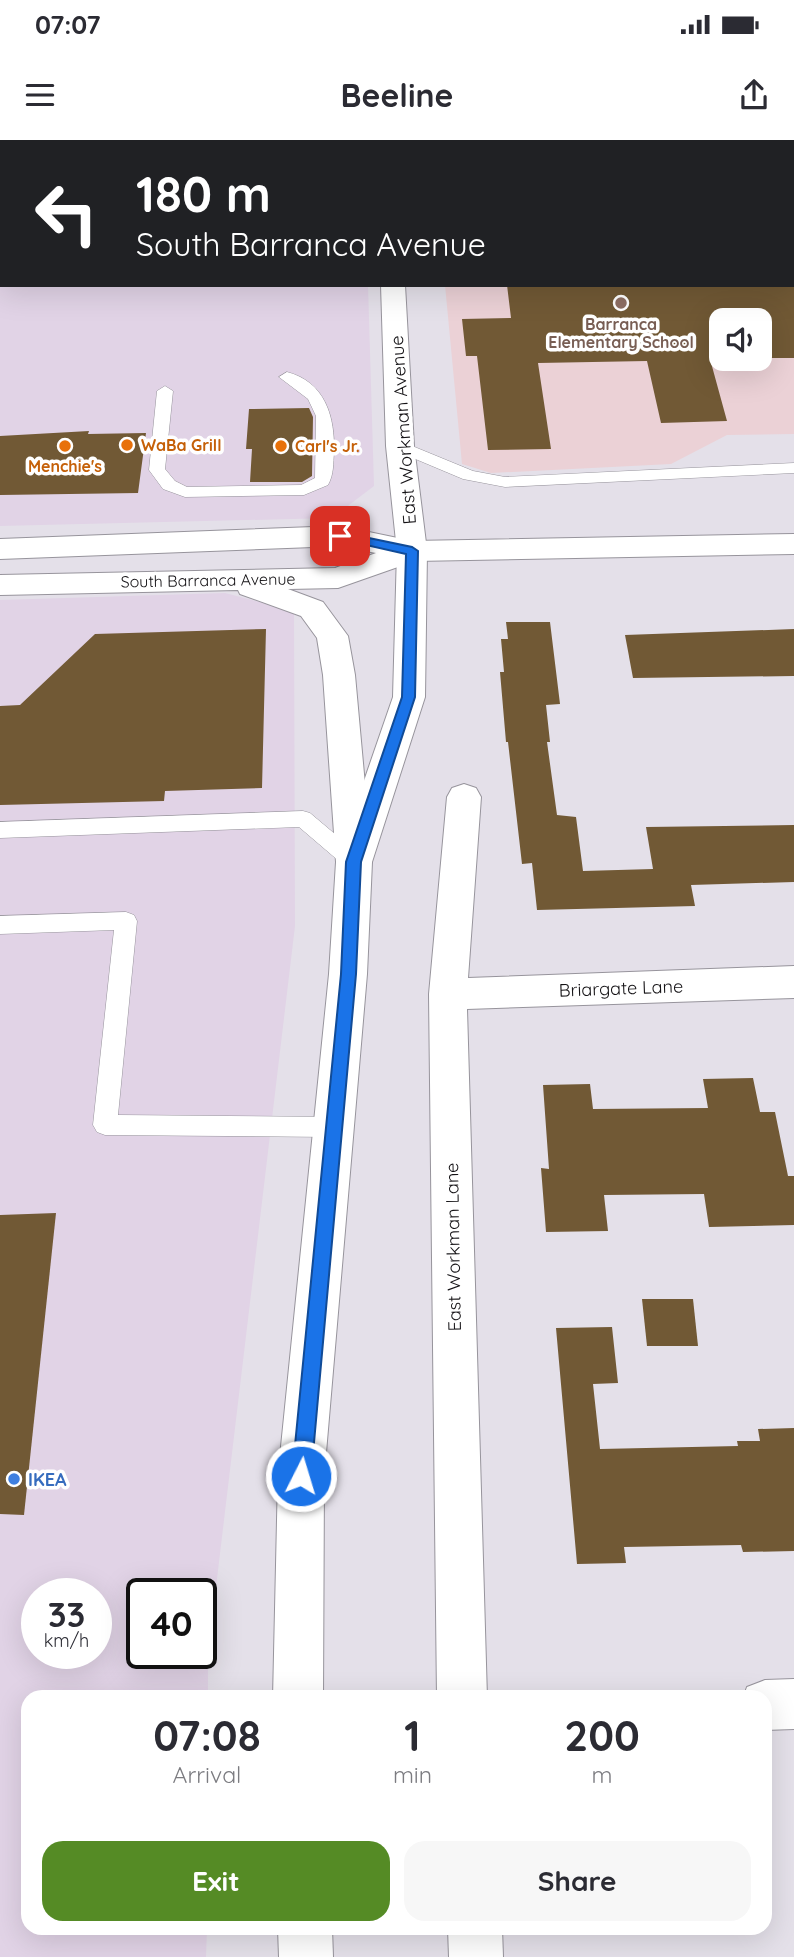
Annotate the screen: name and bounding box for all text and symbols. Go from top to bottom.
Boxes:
text: 07:07 [35,8,101,41]
text: Beeline [341,75,453,115]
icon: menu [21,76,59,114]
icon: share [735,76,773,114]
text: 180 m [136,163,271,224]
icon: left [21,168,112,259]
text: South Barranca Avenue [136,224,486,264]
marker: Barranca Elementary School [613,295,629,311]
map controls [709,308,772,371]
button: sound [709,308,772,371]
place label: Barranca Elementary School [548,314,694,352]
street label: East Workman Avenue [385,335,421,525]
place label: WaBa Grill [141,435,222,455]
place label: Carl's Jr. [295,436,360,456]
marker: WaBa Grill [119,437,135,453]
marker: Menchie's [57,438,73,454]
marker: Carl's Jr. [273,438,289,454]
place label: Menchie's [28,456,102,476]
pin [310,506,370,566]
icon: arrive [321,517,359,555]
street label: South Barranca Avenue [120,568,296,592]
street label: Briargate Lane [558,974,684,1002]
street label: East Workman Lane [440,1162,466,1332]
position arrow [264,1439,338,1513]
place label: IKEA [28,1468,67,1491]
marker: IKEA [6,1471,22,1487]
speed limit sign: 40 [126,1578,217,1669]
text: 33 [48,1592,85,1636]
text: km/h [44,1629,89,1652]
text: 07:08 [153,1709,261,1762]
text: 1 [404,1709,421,1762]
text: 200 [564,1709,640,1762]
text: Arrival [173,1760,241,1789]
text: min [393,1760,432,1789]
text: m [592,1760,613,1789]
button: Exit [42,1841,390,1921]
button: Share [404,1841,751,1921]

